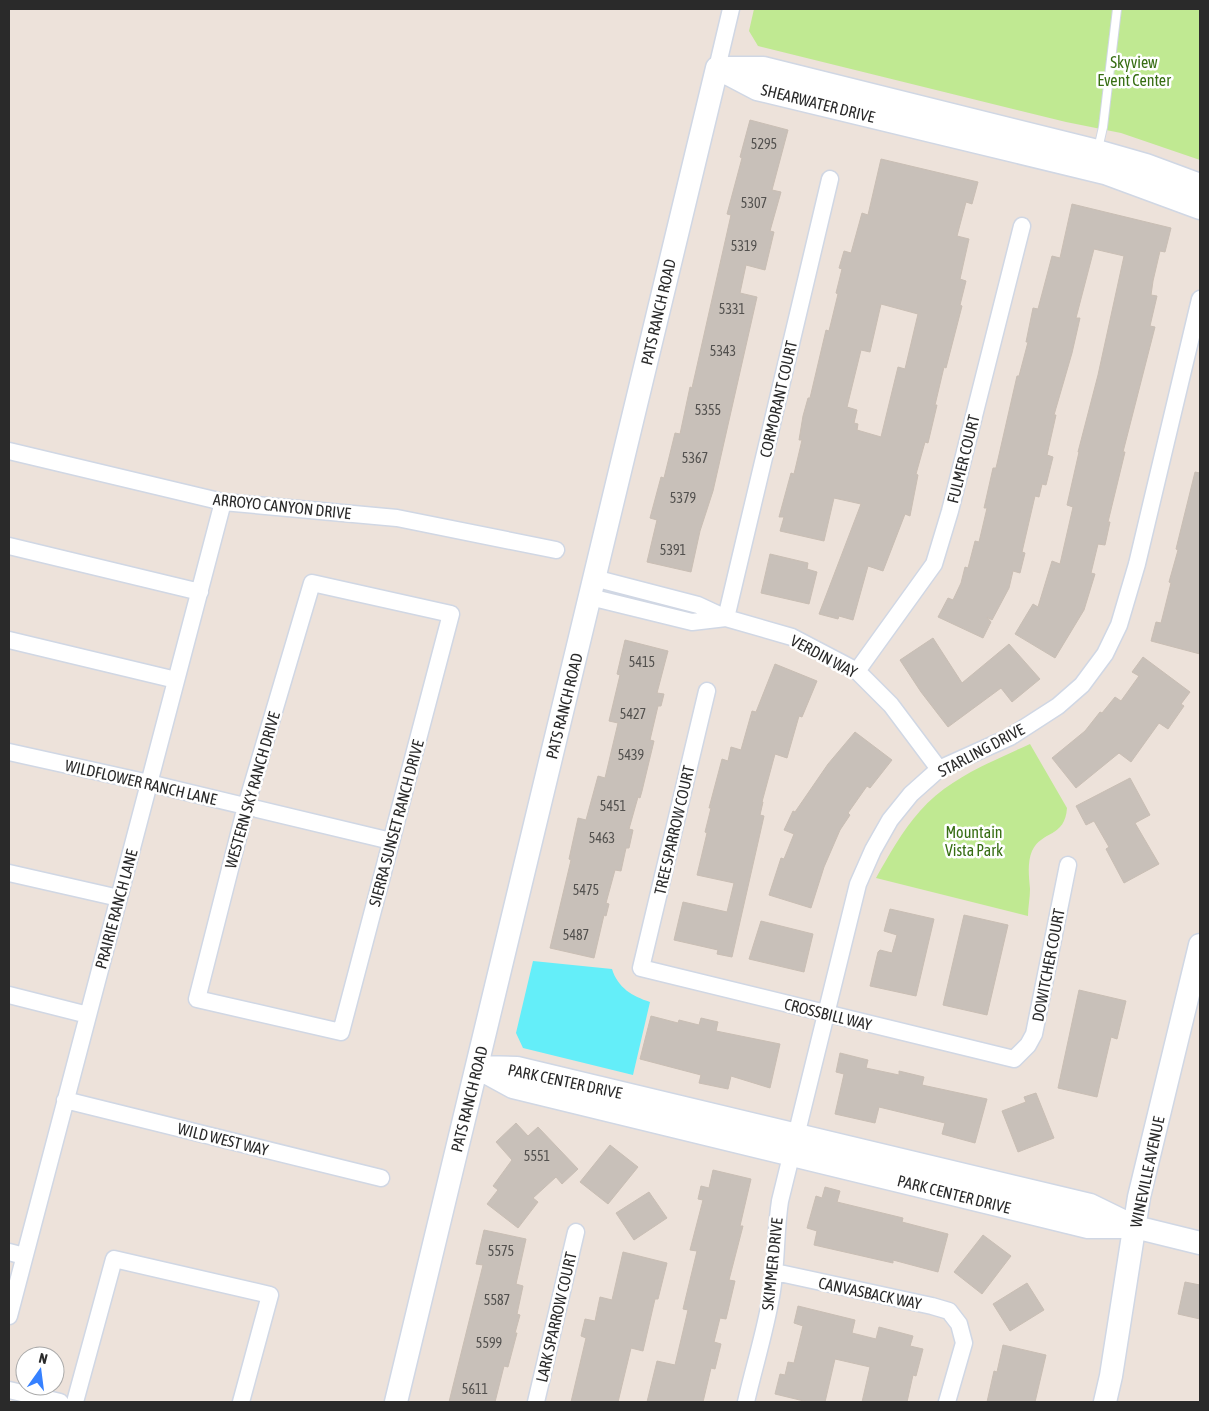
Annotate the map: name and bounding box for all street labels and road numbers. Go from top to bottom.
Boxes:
street label: SHEARWATER DRIVE [759,80,877,126]
street label: PATS RANCH ROAD [637,257,679,367]
street label: CORMORANT COURT [756,339,800,459]
street label: FULMER COURT [943,413,983,505]
street label: ARROYO CANYON DRIVE [212,490,352,522]
street label: VERDIN WAY [788,631,861,681]
street label: PATS RANCH ROAD [542,651,586,761]
street label: WESTERN SKY RANCH DRIVE [221,709,283,870]
street label: STARLING DRIVE [935,720,1027,780]
street label: SIERRA SUNSET RANCH DRIVE [365,738,427,908]
street label: WILDFLOWER RANCH LANE [63,756,219,808]
street label: TREE SPARROW COURT [650,764,698,896]
street label: PRAIRIE RANCH LANE [91,847,141,971]
street label: DOWITCHER COURT [1028,907,1068,1023]
street label: CROSSBILL WAY [782,994,874,1034]
street label: PATS RANCH ROAD [447,1044,491,1154]
street label: PARK CENTER DRIVE [506,1060,624,1102]
street label: WINEVILLE AVENUE [1126,1115,1168,1229]
street label: WILD WEST WAY [176,1119,271,1159]
street label: PARK CENTER DRIVE [895,1171,1013,1217]
street label: SKIMMER DRIVE [758,1217,786,1311]
street label: LARK SPARROW COURT [532,1250,580,1384]
street label: CANVASBACK WAY [817,1273,924,1313]

